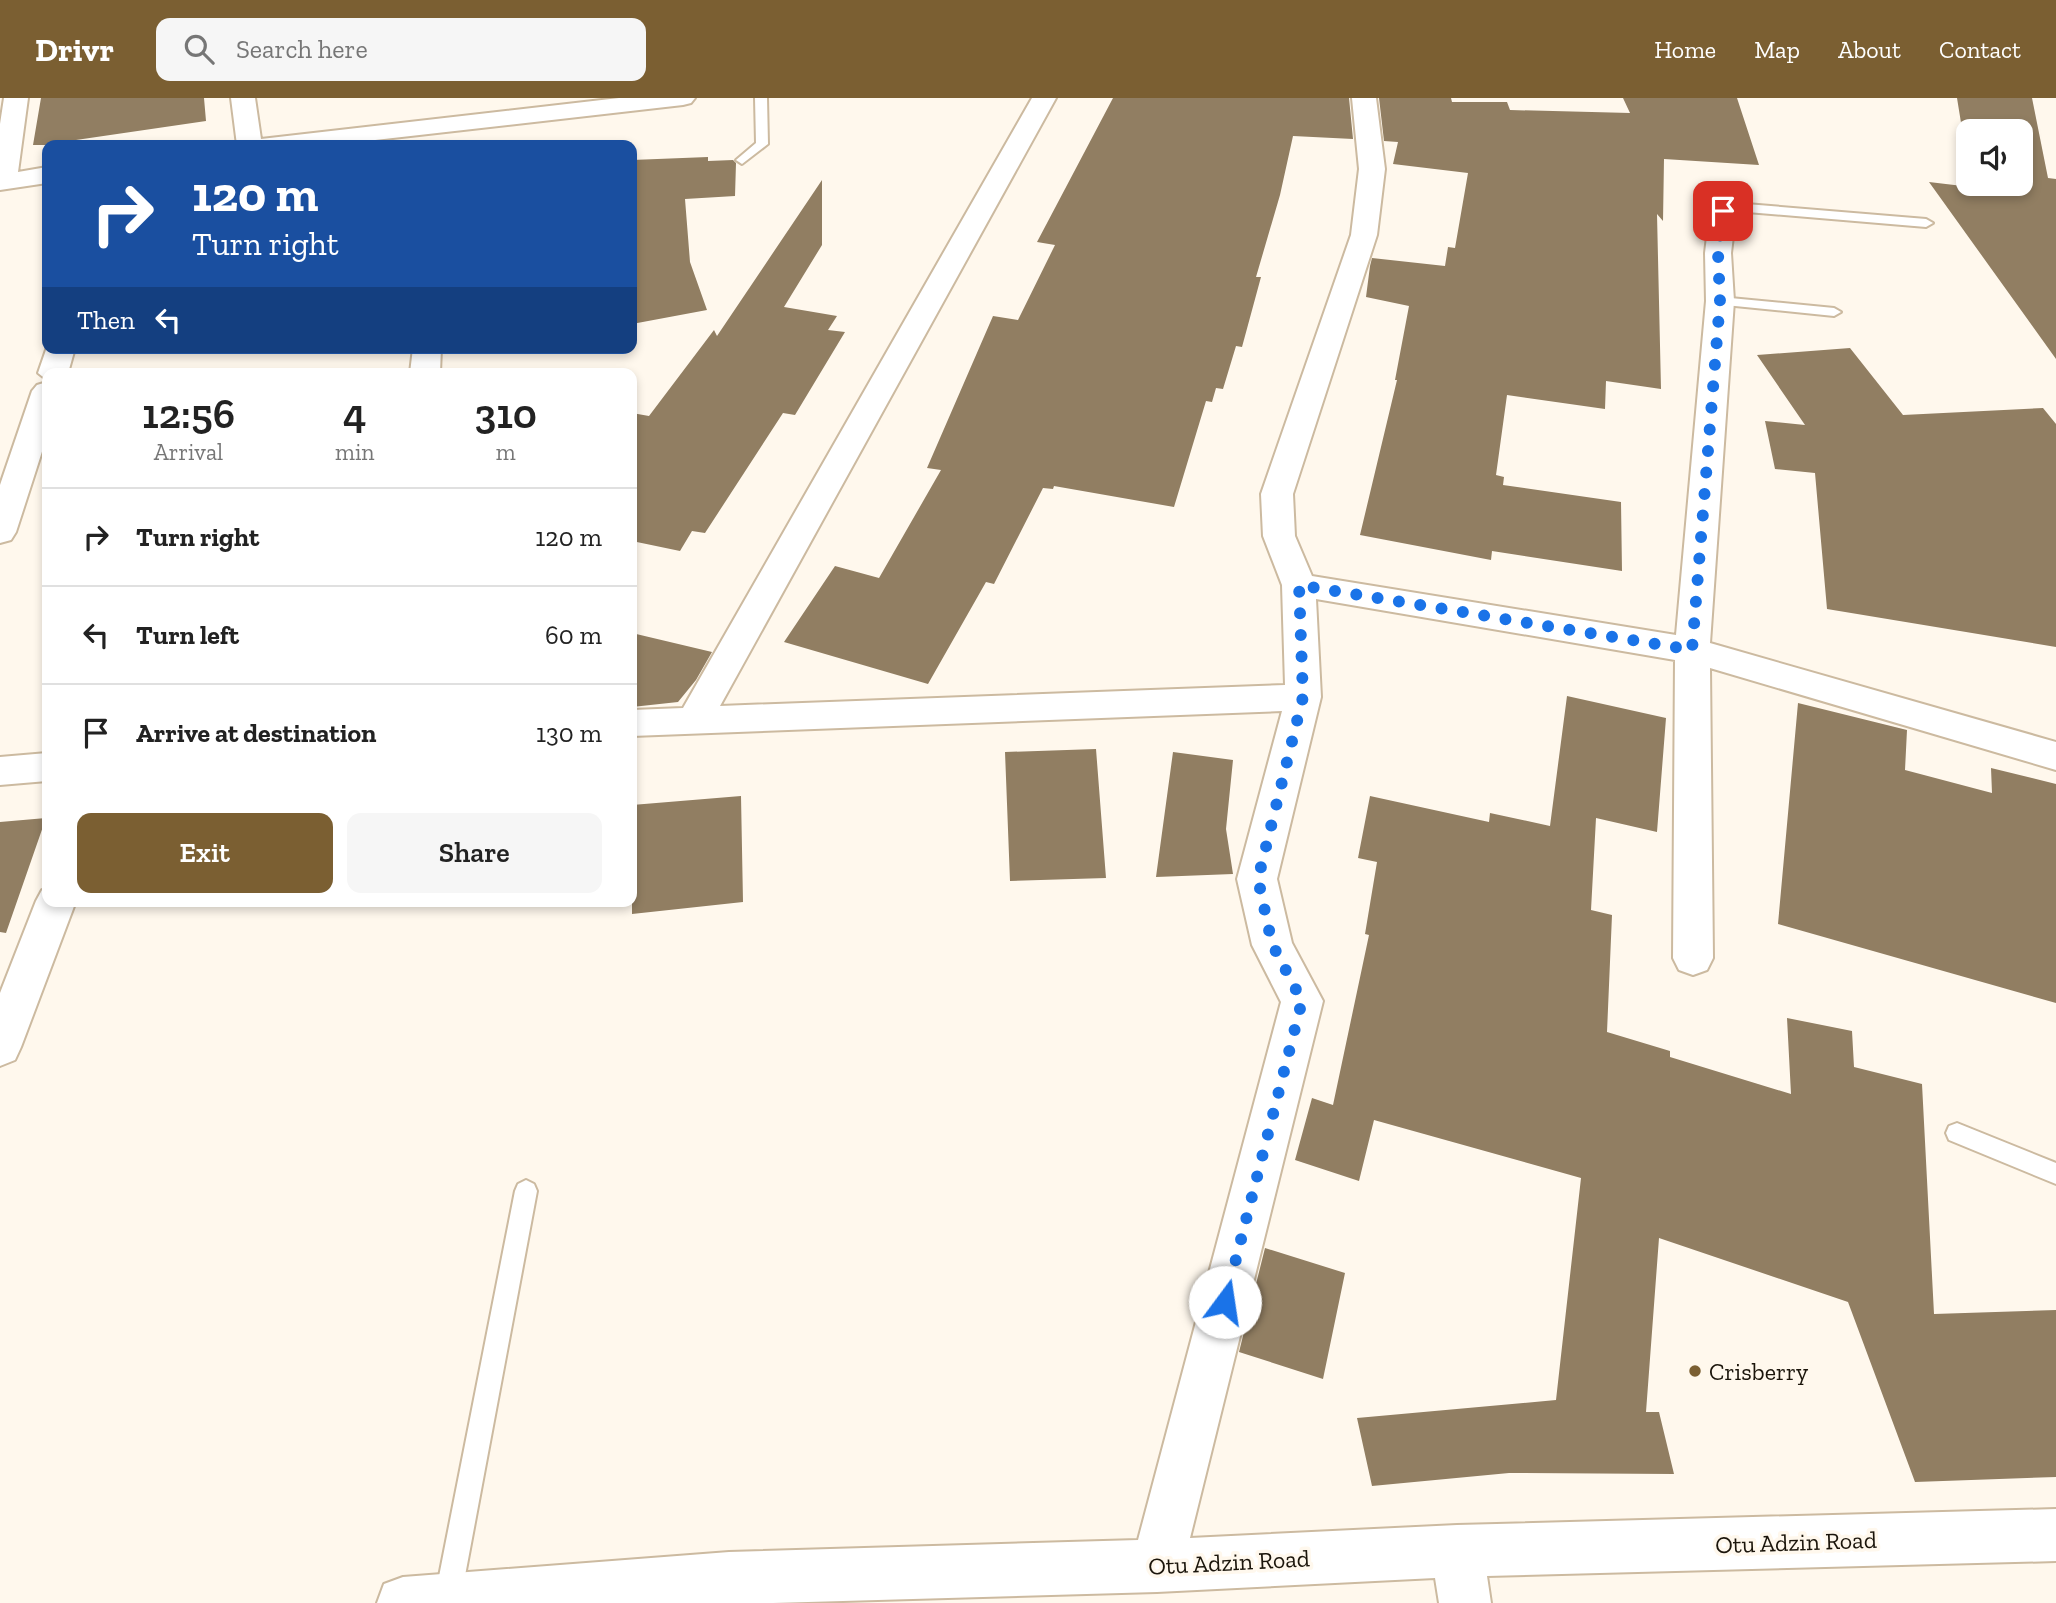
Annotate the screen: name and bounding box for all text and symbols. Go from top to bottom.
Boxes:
search box [156,18,646,81]
text: Drivr [35,30,114,69]
icon: search [180,30,218,68]
text: Search here [236,33,368,65]
text: Home [1654,35,1716,64]
text: Map [1754,35,1800,64]
text: About [1838,35,1901,64]
text: Contact [1939,35,2021,64]
map controls [1956,119,2033,196]
button: sound [1956,119,2033,196]
text: 120 m [192,165,318,224]
icon: right [77,168,168,259]
pin [1693,181,1753,241]
icon: arrive [1704,192,1742,230]
text: Turn right [192,225,339,263]
icon: left [149,301,187,339]
text: Then [77,304,135,336]
text: 12:56 [142,388,235,439]
text: 4 [343,388,366,439]
text: 310 [474,388,537,439]
text: Arrival [154,438,223,466]
text: min [335,438,375,466]
text: m [496,438,516,466]
icon: right [77,518,115,556]
text: Turn right [136,521,259,553]
text: 120 m [535,521,602,553]
icon: left [77,616,115,654]
text: Turn left [136,619,239,651]
text: 60 m [545,619,602,651]
icon: arrive [77,714,115,752]
text: Arrive at destination [136,717,376,749]
text: 130 m [536,717,602,749]
button: Exit [77,813,333,893]
button: Share [347,813,602,893]
position arrow [1188,1265,1262,1339]
place label: Crisberry [1709,1357,1809,1386]
marker: Crisberry [1687,1363,1703,1379]
street label: Otu Adzin Road [1715,1525,1877,1559]
street label: Otu Adzin Road [1148,1543,1310,1581]

